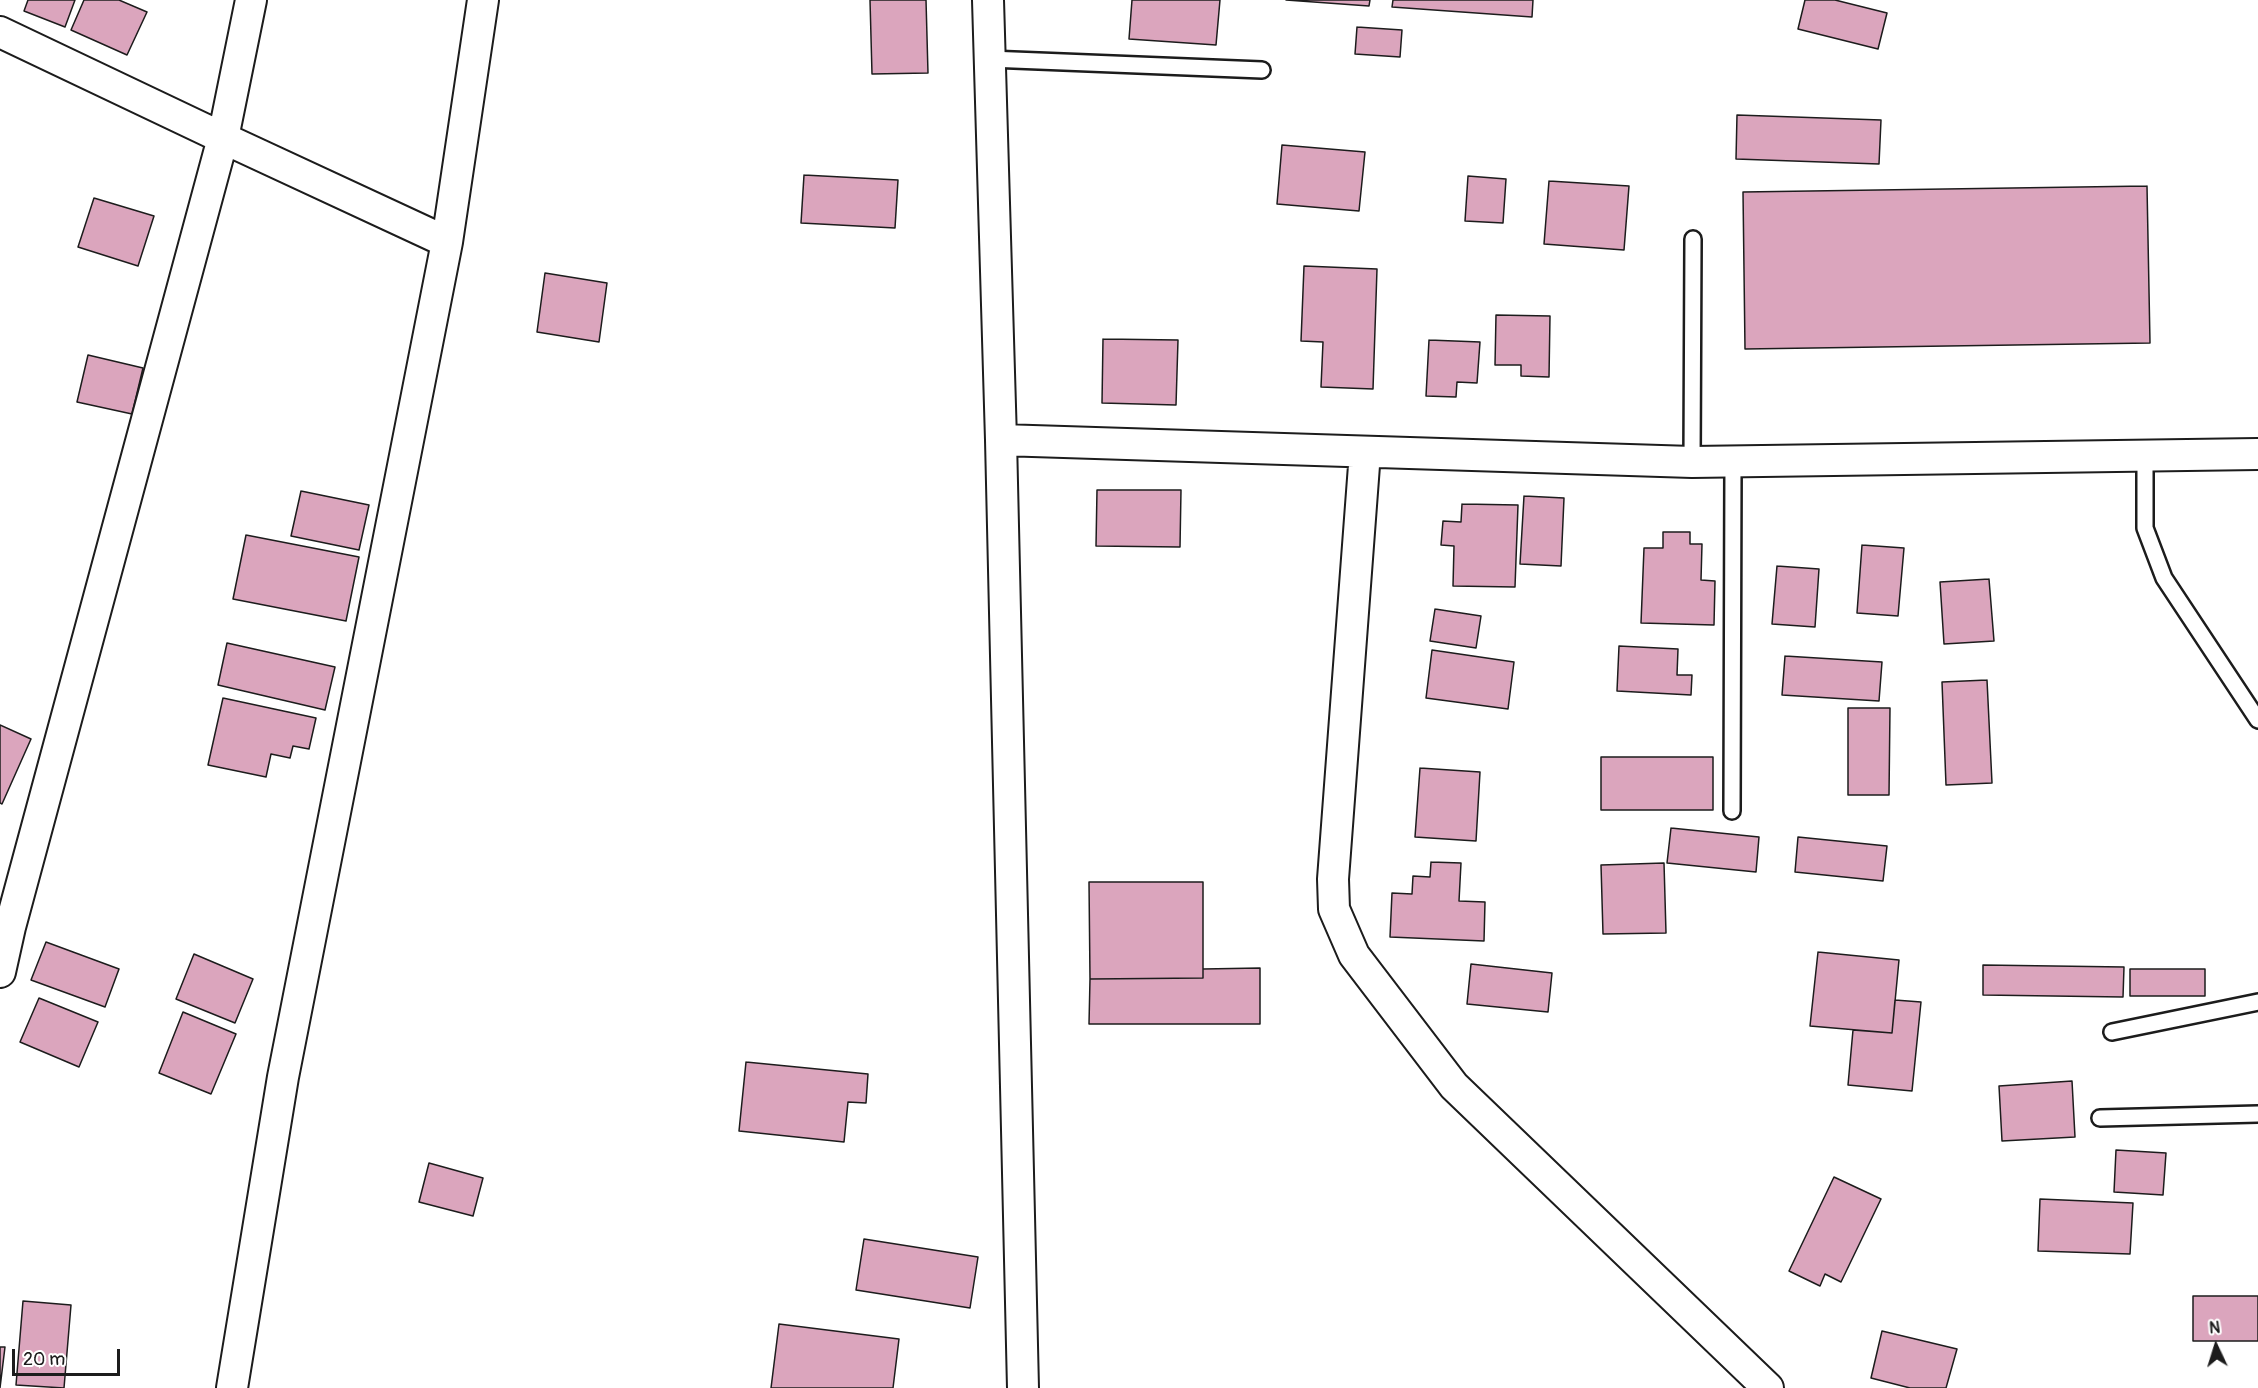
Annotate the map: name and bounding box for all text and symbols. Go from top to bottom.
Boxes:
north arrow [2186,1316,2246,1376]
text: N [2209,1318,2221,1338]
scale bar [15,1337,123,1375]
text: 20 m [23,1348,65,1371]

